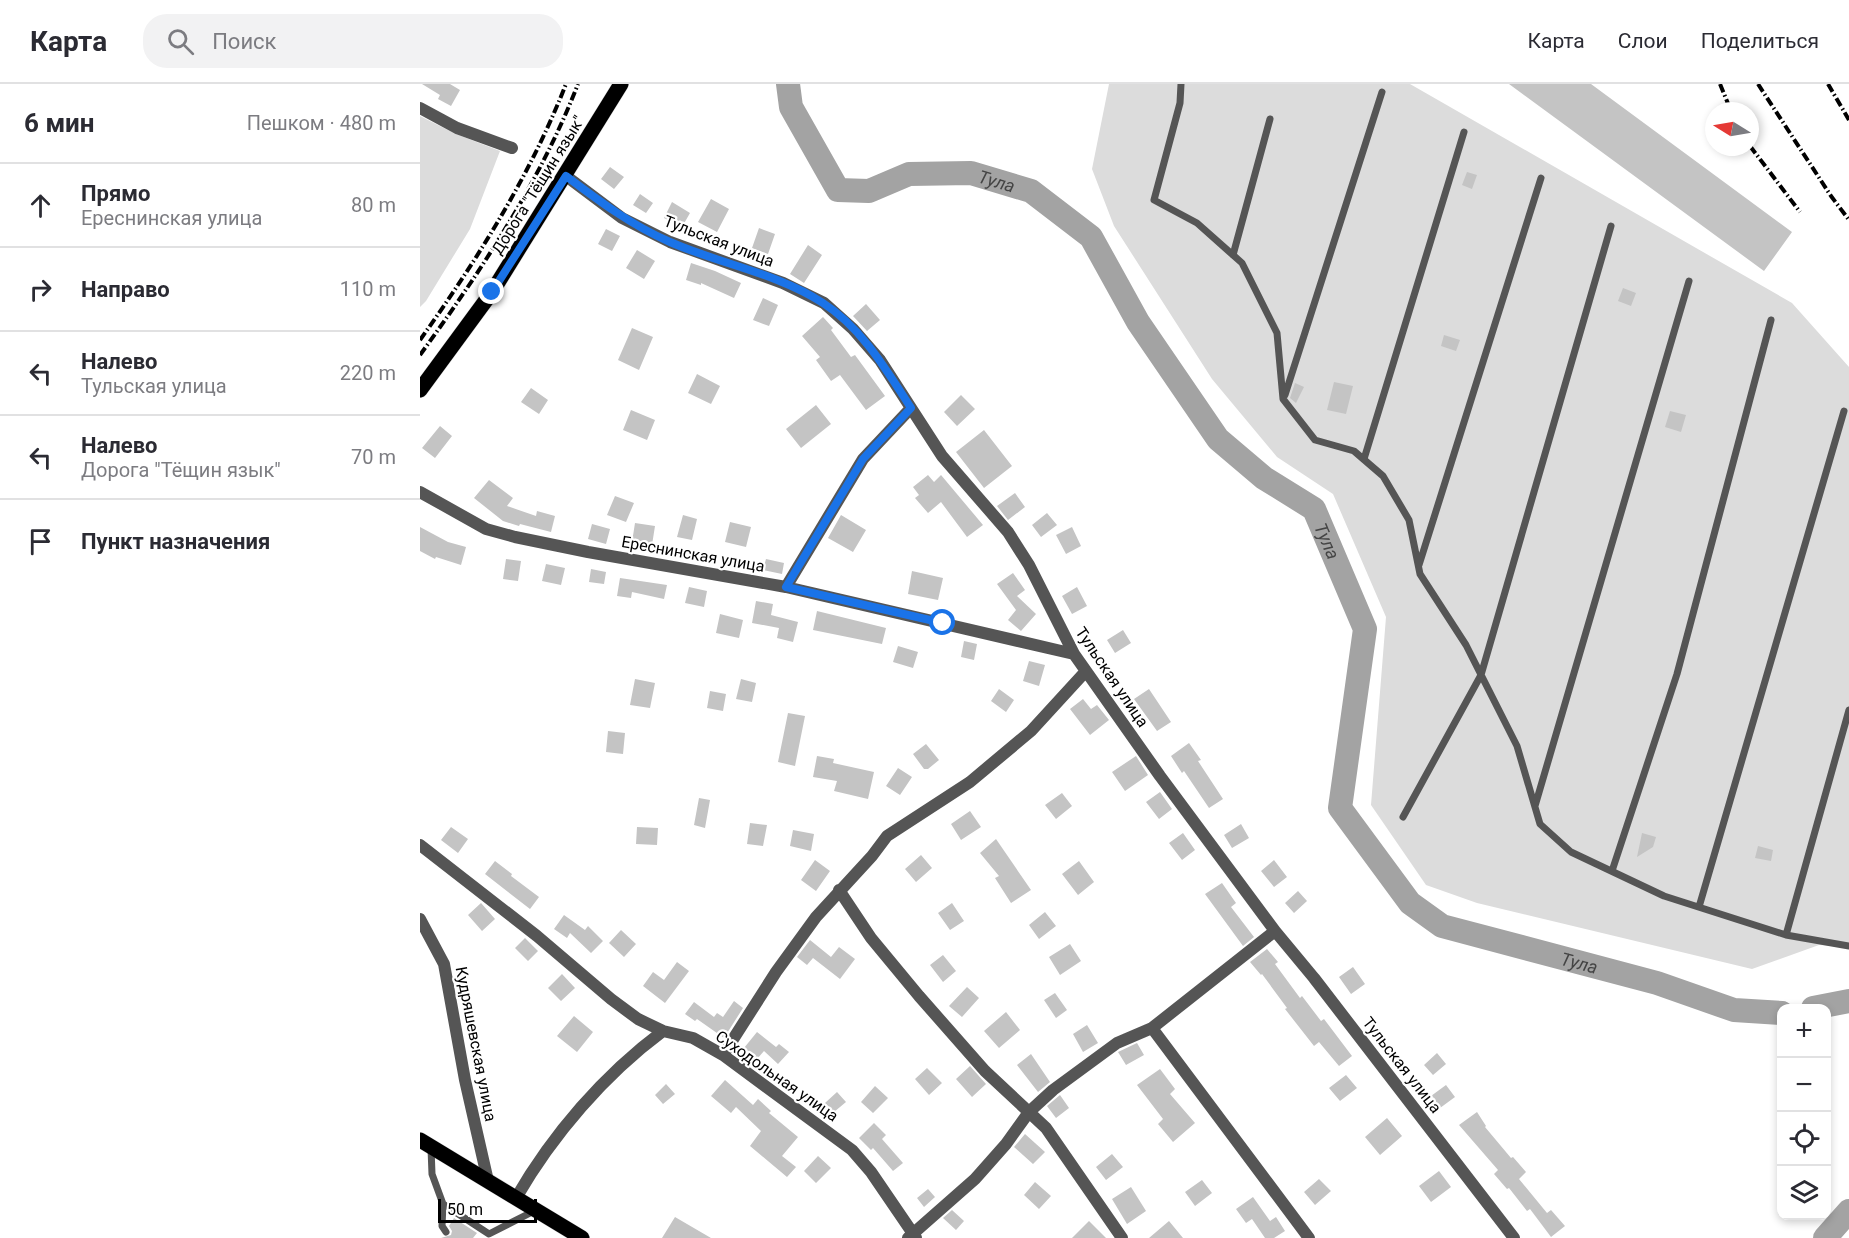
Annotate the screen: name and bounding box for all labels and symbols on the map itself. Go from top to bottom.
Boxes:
north arrow [1705,102,1759,156]
street label: Дорога "Тёщин язык" [488,112,588,258]
water label: Тула [976,165,1018,196]
street label: Тульская улица [661,211,777,271]
route end [478,278,504,304]
water label: Тула [1311,520,1345,562]
street label: Ереснинская улица [620,532,766,576]
route start [929,609,955,635]
street label: Тульская улица [1072,623,1152,731]
water label: Тула [1559,947,1600,977]
street label: Кудряшевская улица [452,965,500,1123]
street label: Тульская улица [1359,1013,1445,1117]
street label: Суходольная улица [712,1026,842,1126]
scale bar [438,1196,537,1224]

